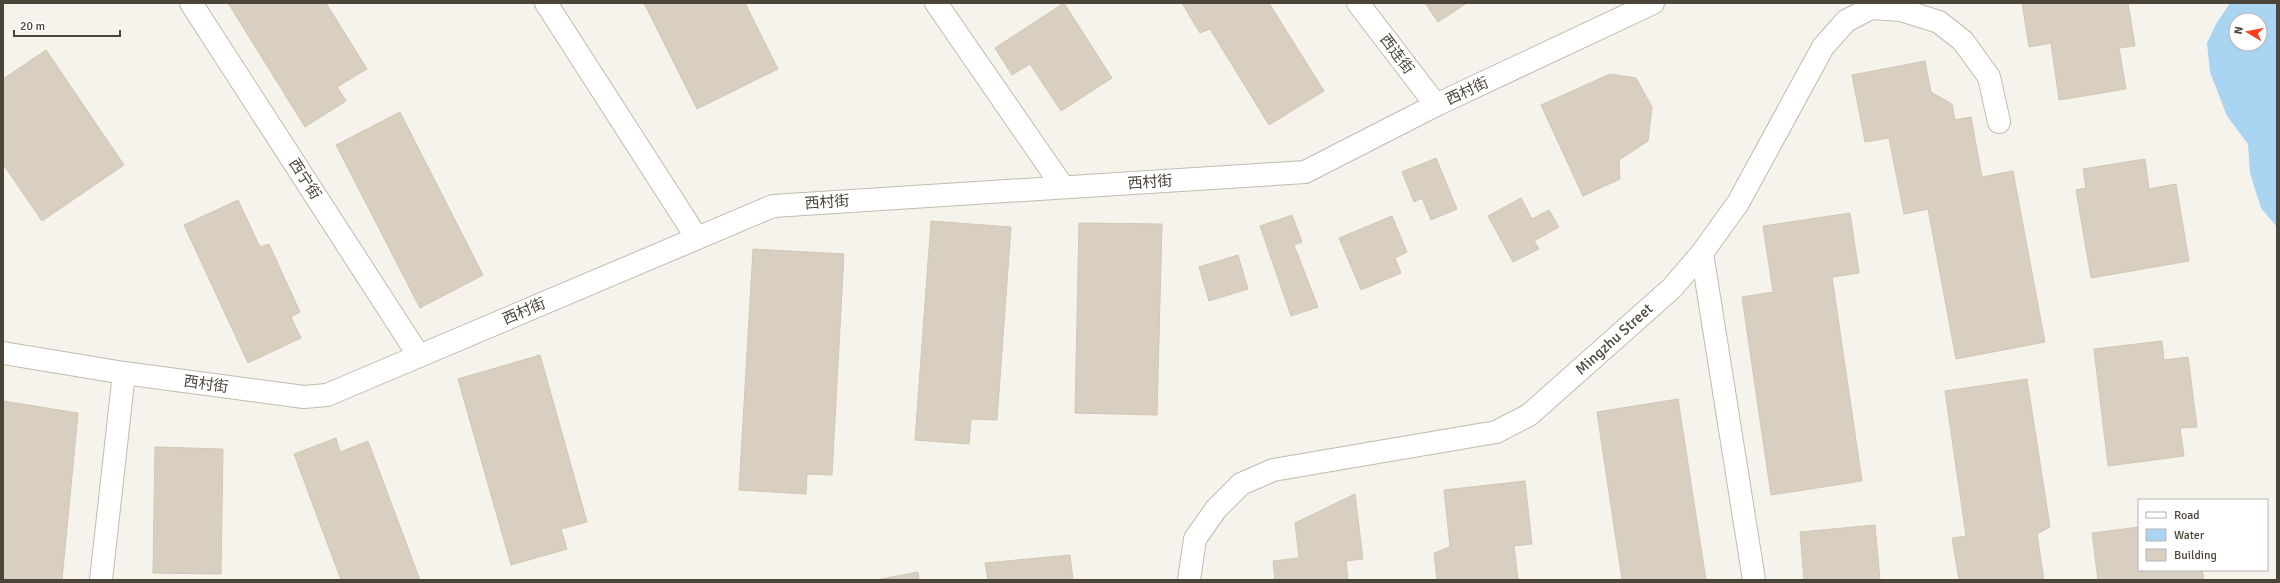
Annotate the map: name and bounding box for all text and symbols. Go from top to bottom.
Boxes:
scale bar [14,12,120,38]
north arrow [2228,12,2268,52]
text: 20 m [20,19,45,34]
text: N [2232,25,2246,35]
street label: 西连街 [1376,31,1418,77]
street label: 西村街 [1443,73,1491,109]
street label: 西宁街 [285,155,325,203]
street label: 西村街 [1127,171,1173,193]
street label: 西村街 [804,191,850,213]
street label: 西村街 [500,294,548,328]
street label: Mingzhu Street [1572,300,1656,378]
street label: 西村街 [182,372,230,396]
legend [2138,499,2268,571]
text: Road [2174,508,2200,523]
text: Water [2174,528,2205,543]
text: Building [2174,548,2217,563]

